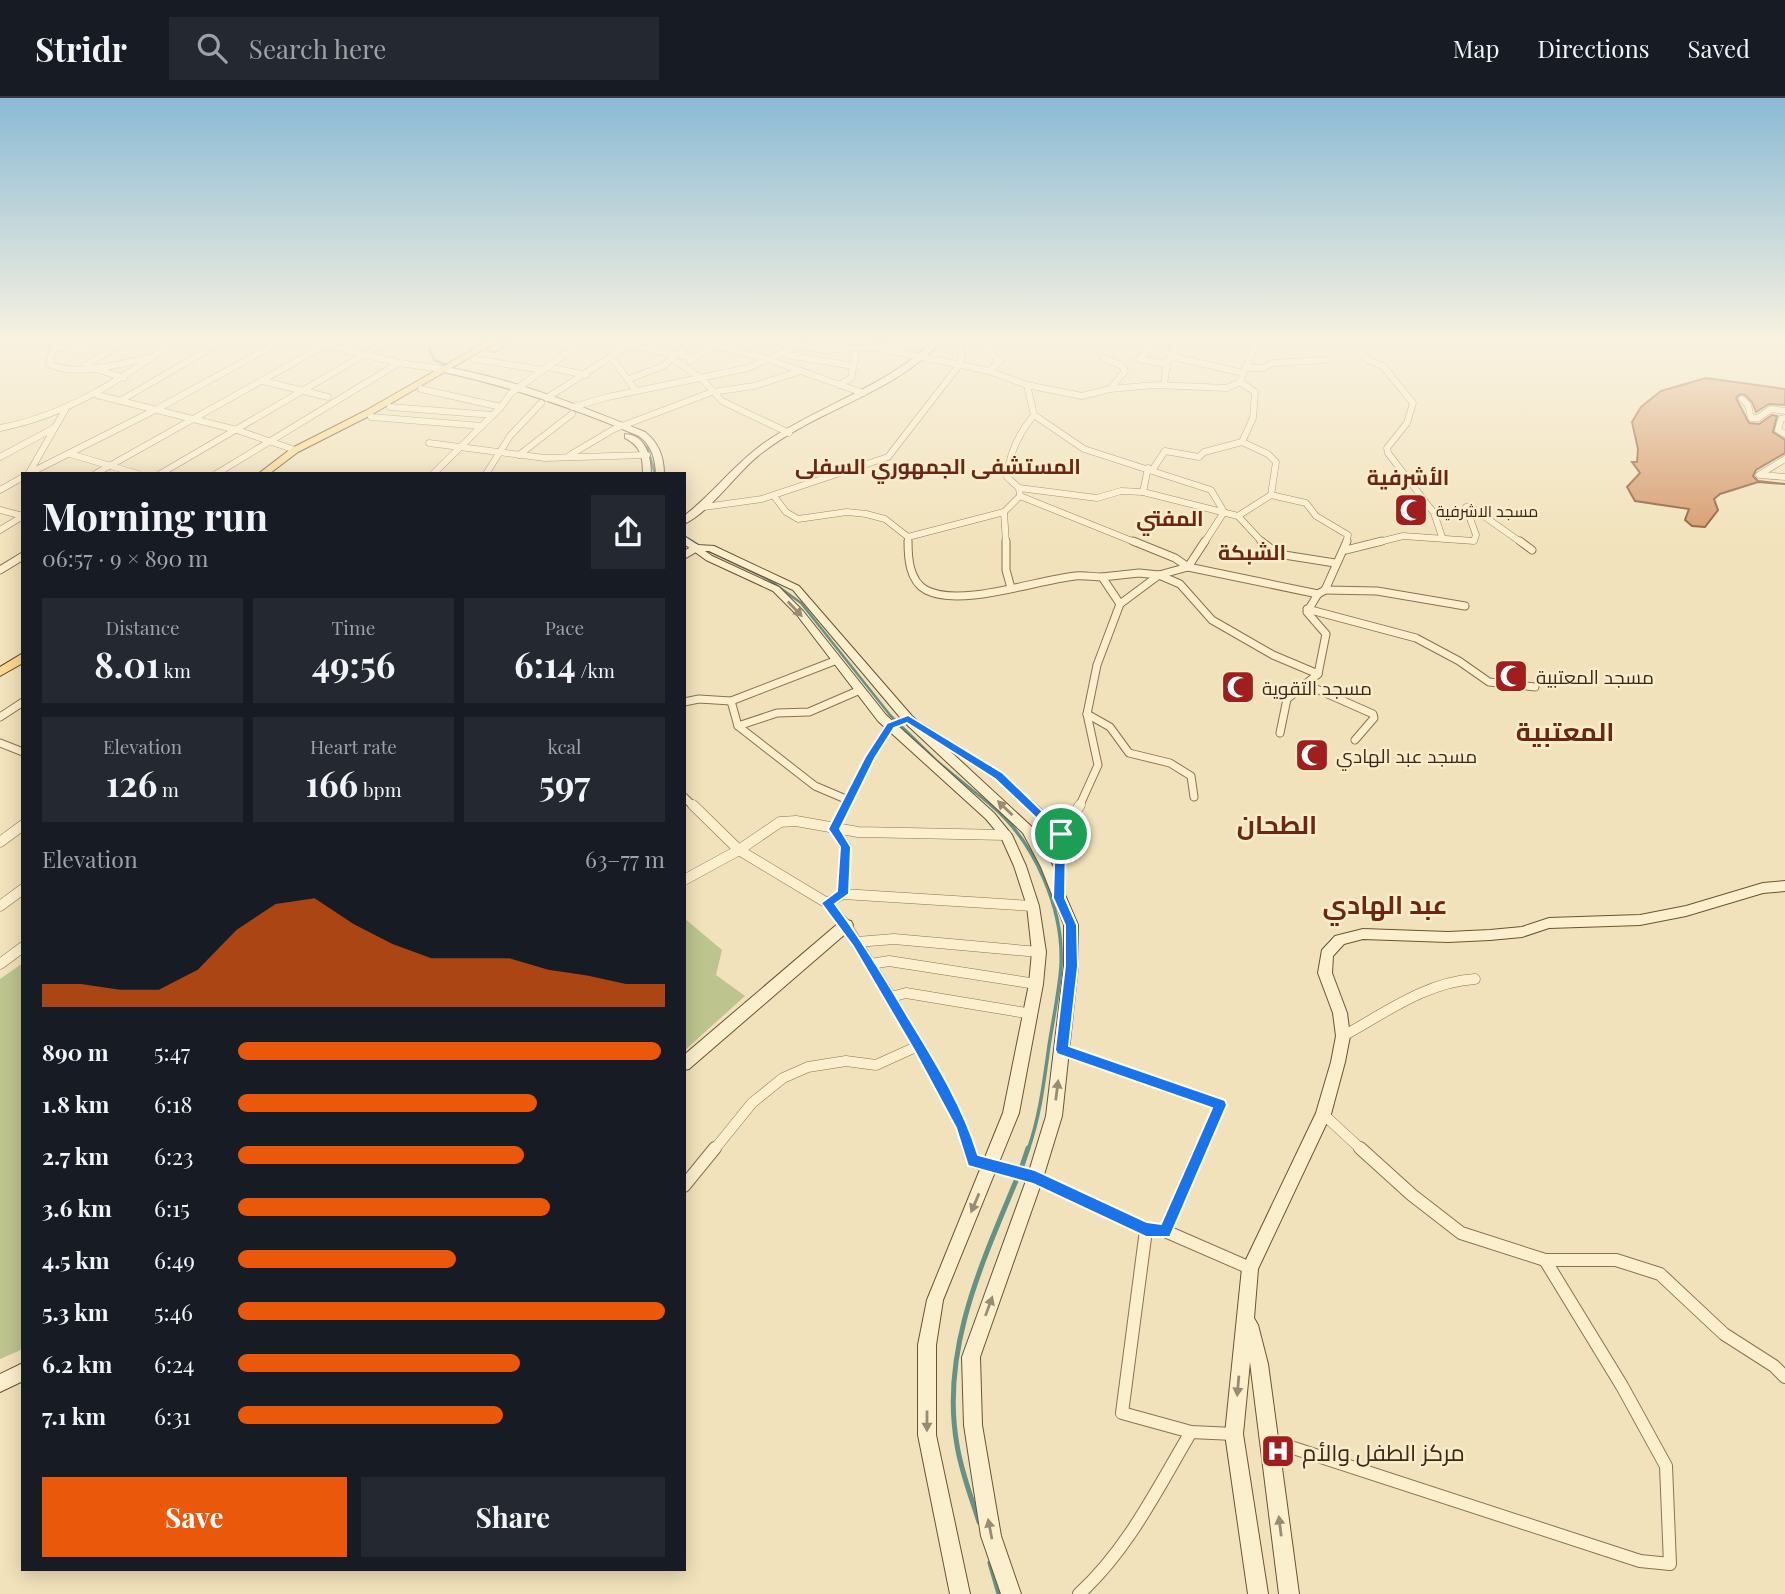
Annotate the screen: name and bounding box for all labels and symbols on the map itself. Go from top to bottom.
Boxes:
district label: المستشفى الجمهوري السفلى [795,451,1081,484]
district label: الأشرفية [1367,462,1449,490]
mosque icon: مسجد الاشرفية [1392,491,1430,529]
place label: مسجد الاشرفية [1436,500,1538,521]
district label: المفتي [1136,503,1204,536]
district label: الشبكة [1218,537,1286,565]
one-way arrow [787,600,803,618]
mosque icon: مسجد المعتبية [1492,657,1530,695]
place label: مسجد المعتبية [1536,663,1654,689]
mosque icon: مسجد التقوية [1219,668,1257,706]
place label: مسجد التقوية [1262,674,1372,700]
district label: المعتبية [1516,713,1614,748]
mosque icon: مسجد عبد الهادي [1293,736,1331,774]
place label: مسجد عبد الهادي [1336,742,1477,771]
one-way arrow [997,800,1014,817]
pin [1031,804,1091,864]
district label: الطحان [1237,806,1317,841]
district label: عبد الهادي [1323,886,1447,926]
one-way arrow [1051,1078,1062,1100]
one-way arrow [969,1192,980,1213]
one-way arrow [984,1296,995,1317]
one-way arrow [1232,1375,1243,1397]
one-way arrow [921,1411,933,1433]
hospital icon: مركز الطفل والأم [1259,1432,1297,1470]
place label: مركز الطفل والأم [1302,1436,1465,1469]
one-way arrow [1274,1515,1285,1537]
one-way arrow [985,1518,996,1540]

